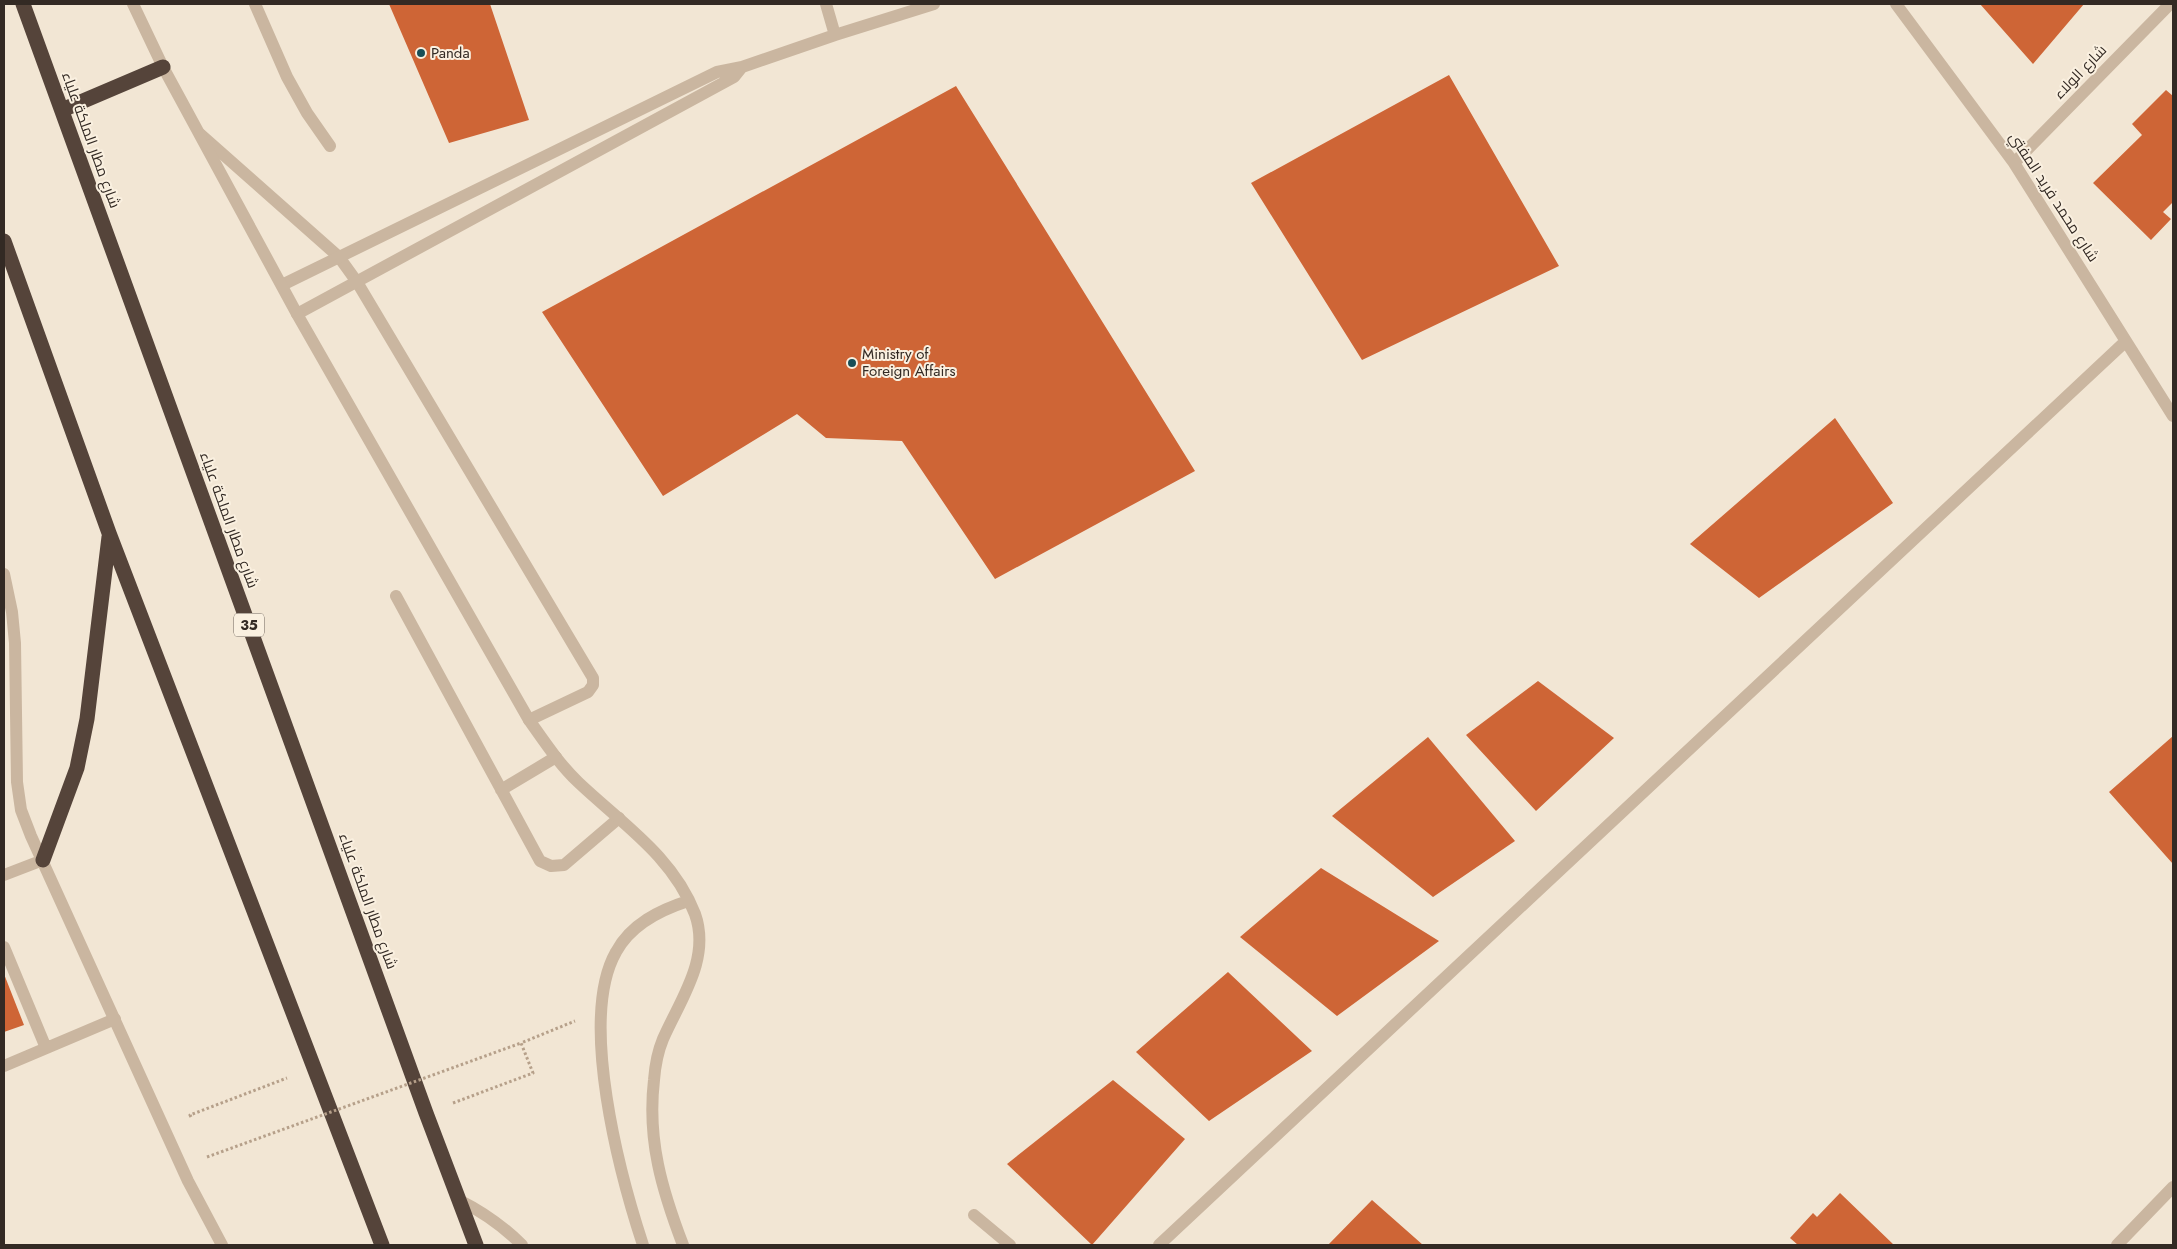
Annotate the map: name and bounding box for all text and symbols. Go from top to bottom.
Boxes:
street label: شارع الولاء [2048,40,2112,104]
place label: Panda [431,42,470,64]
marker: Panda [415,47,427,59]
street label: شارع مطار الملكة علياء [56,69,126,211]
street label: شارع محمد فريد المفتي [2003,128,2104,267]
place label: Ministry of Foreign Affairs [862,343,956,382]
marker: Ministry of Foreign Affairs [846,357,858,369]
street label: شارع مطار الملكة علياء [194,449,264,591]
road number: 35 [234,614,264,636]
street label: شارع مطار الملكة علياء [333,830,403,972]

